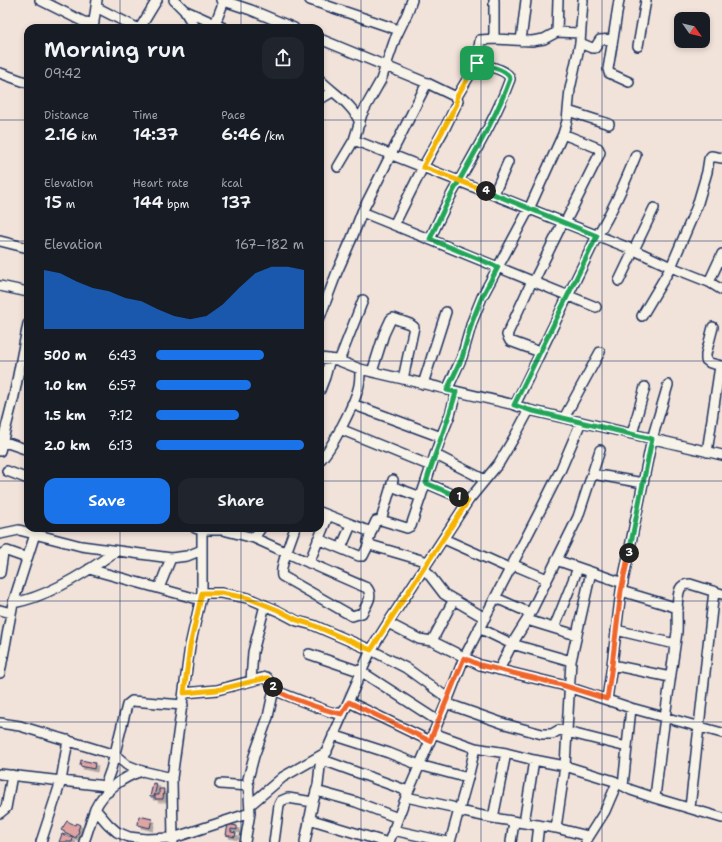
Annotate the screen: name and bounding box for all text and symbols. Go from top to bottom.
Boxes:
north arrow [674,12,710,48]
map controls [674,12,710,48]
text: Morning run [44,35,185,64]
button: share [262,37,304,79]
pin [460,46,494,80]
icon: arrive [466,52,488,74]
text: 09:42 [44,65,82,82]
text: Distance [44,108,89,123]
text: Time [133,108,158,123]
text: Pace [221,108,246,123]
text: 2.16 [44,123,78,145]
text: 14:37 [133,123,178,145]
text: 6:46 [221,123,261,145]
text: km [78,129,97,144]
text: /km [261,129,285,144]
text: Elevation [44,176,93,191]
text: Heart rate [133,176,189,191]
text: kcal [221,176,243,191]
pin: 4 [476,181,496,201]
text: 4 [482,183,490,198]
text: 15 [44,191,62,213]
text: 144 [133,191,163,213]
text: 137 [221,191,251,213]
text: m [62,197,75,212]
text: bpm [163,197,189,212]
text: Elevation [44,236,102,253]
text: 167–182 m [235,236,304,253]
text: 500 m [44,347,87,364]
text: 6:43 [108,347,137,364]
text: 1.0 km [44,377,86,394]
text: 6:57 [108,377,136,394]
text: 1.5 km [44,407,86,424]
text: 7:12 [108,407,133,424]
text: 2.0 km [44,437,90,454]
text: 6:13 [108,437,133,454]
button: Save [44,478,170,524]
button: Share [178,478,304,524]
pin: 1 [449,487,469,507]
text: 1 [456,489,462,504]
pin: 3 [619,543,639,563]
text: 3 [625,545,633,560]
pin: 2 [263,677,283,697]
text: 2 [269,679,277,694]

